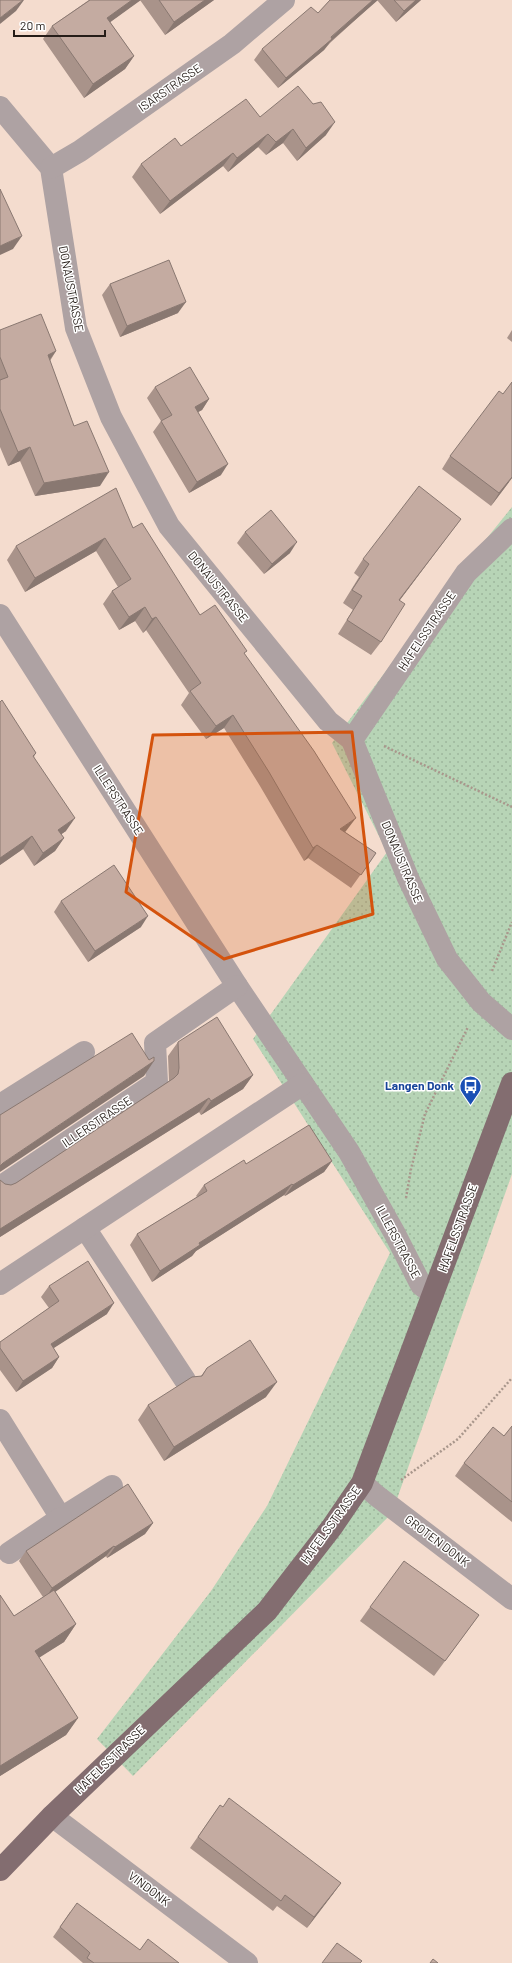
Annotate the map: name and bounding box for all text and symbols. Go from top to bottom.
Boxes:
scale bar [14,12,105,38]
text: 20 m [20,18,46,32]
street label: ISARSTRASSE [135,60,204,114]
street label: DONAUSTRASSE [57,245,87,333]
street label: DONAUSTRASSE [186,548,252,625]
street label: HAFELSSTRASSE [394,588,458,673]
street label: ILLERSTRASSE [91,762,147,837]
street label: DONAUSTRASSE [379,819,426,905]
bus stop icon: Langen Donk [457,1073,483,1106]
place label: Langen Donk [385,1078,455,1092]
street label: ILLERSTRASSE [59,1093,134,1150]
street label: HAFELSSTRASSE [435,1182,479,1274]
street label: ILLERSTRASSE [374,1203,424,1281]
street label: HAFELSSTRASSE [297,1483,363,1566]
street label: GROTEN DONK [403,1511,473,1569]
street label: HAFELSSTRASSE [71,1722,147,1796]
street label: VINDONK [126,1868,174,1909]

